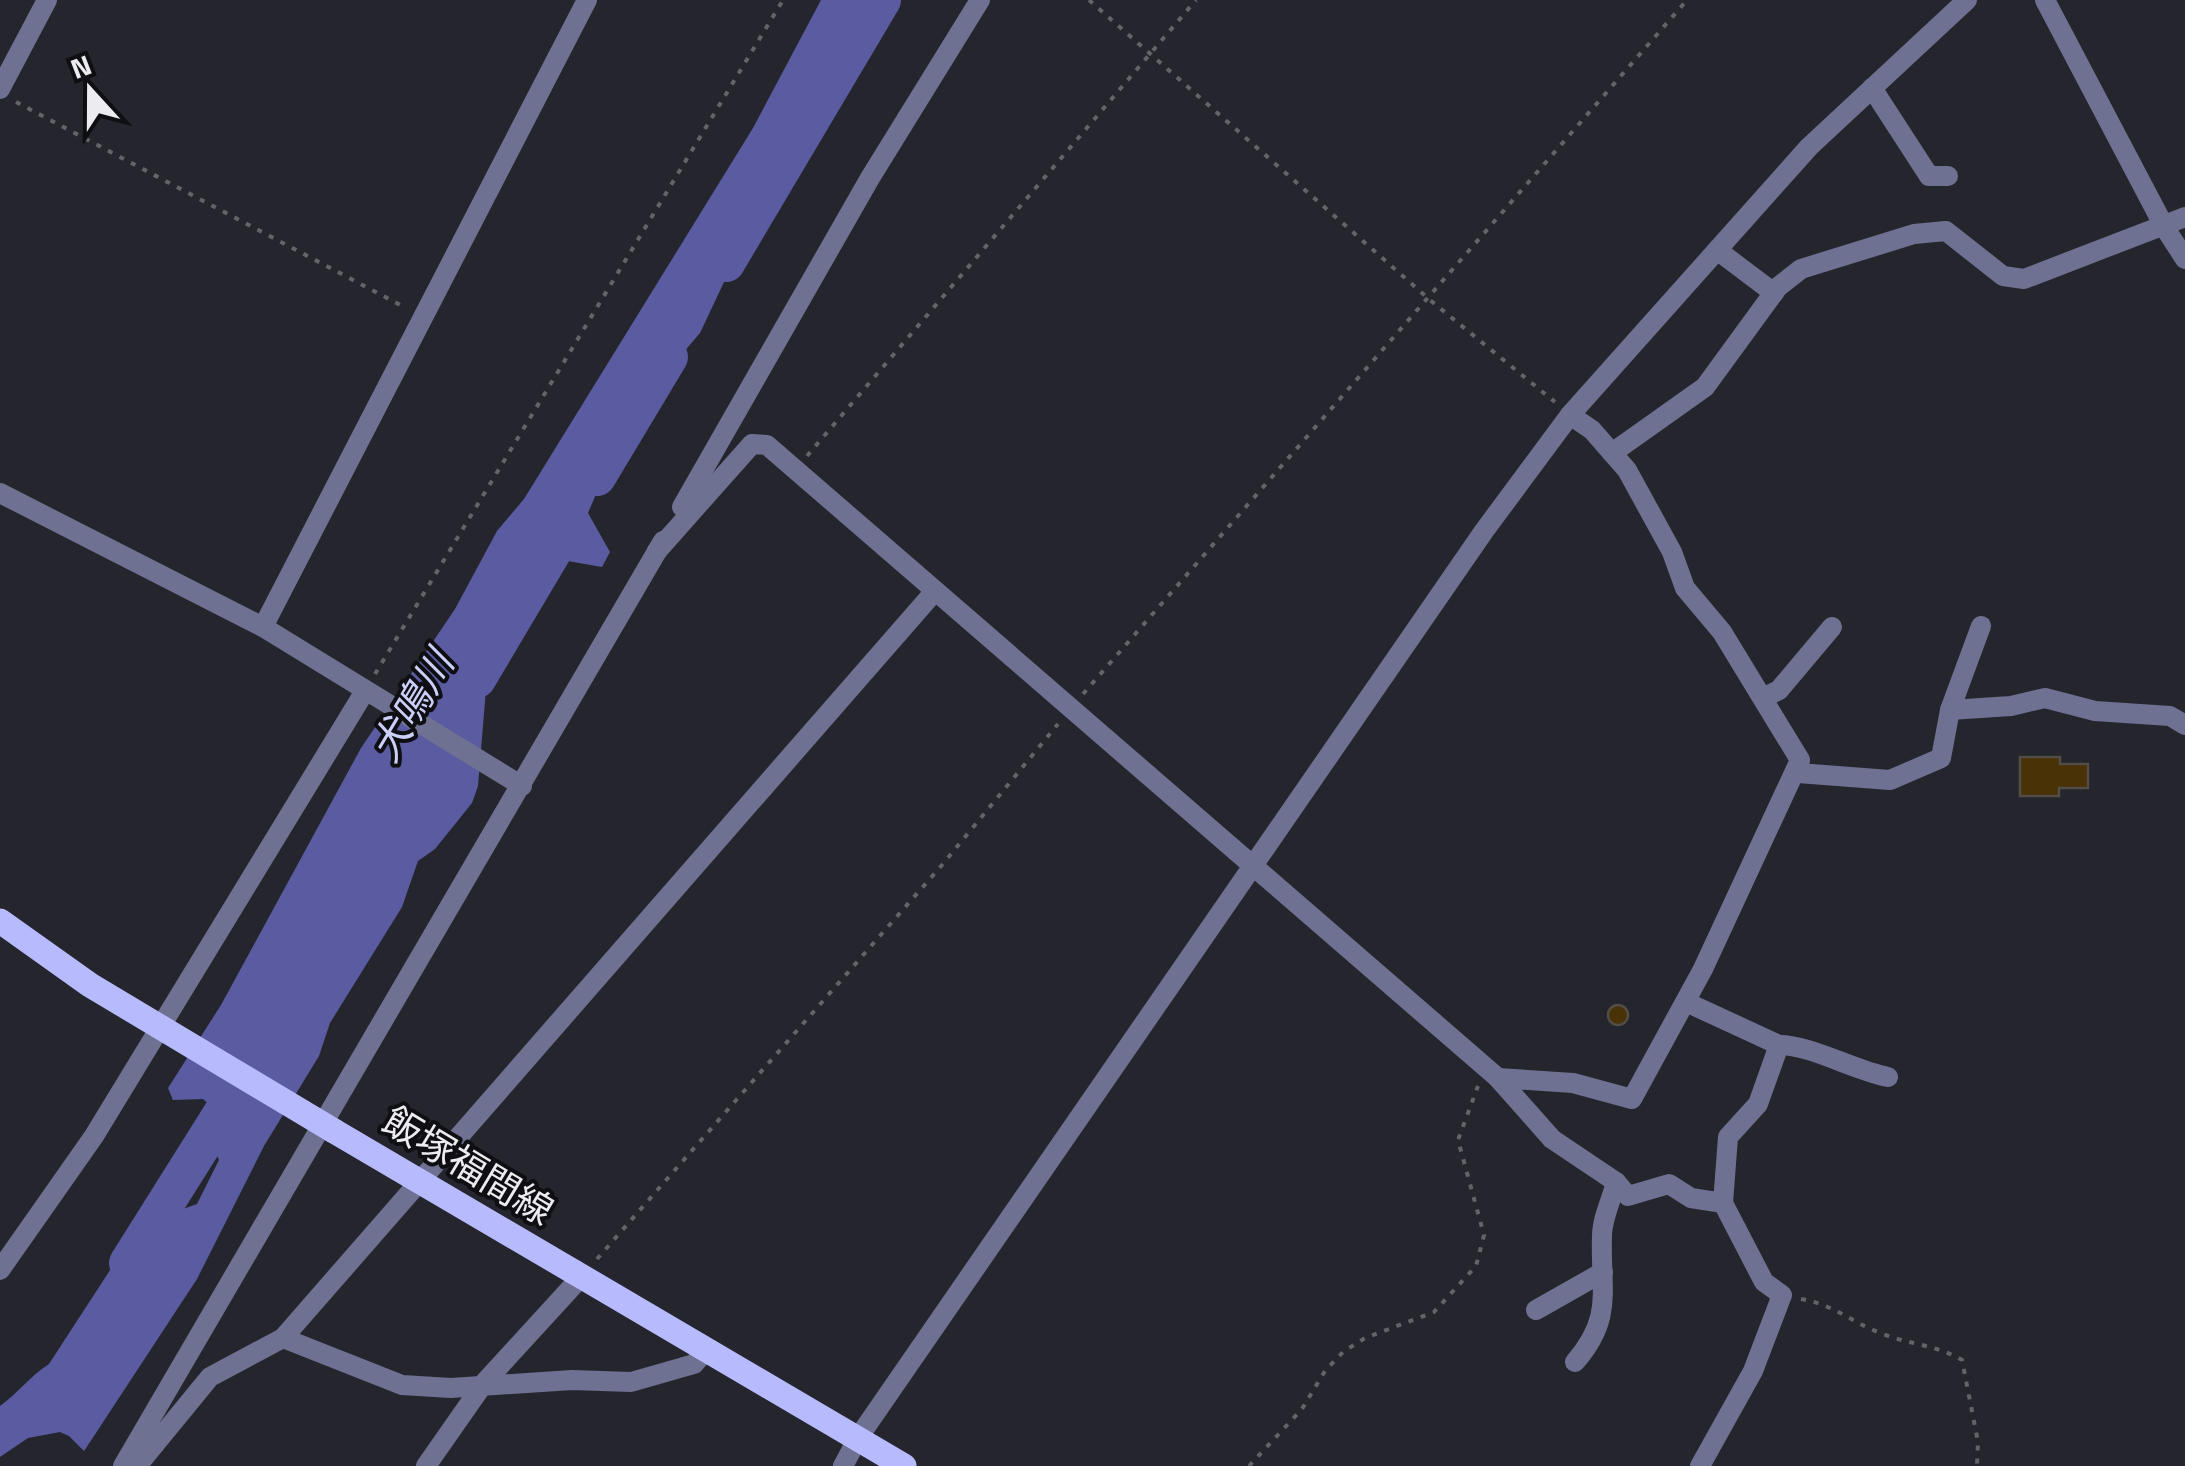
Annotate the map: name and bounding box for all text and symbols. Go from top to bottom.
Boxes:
north arrow [40,40,140,140]
text: N [64,43,98,90]
water label: 犬鳴川 [355,635,471,773]
street label: 飯塚福間線 [372,1091,565,1239]

